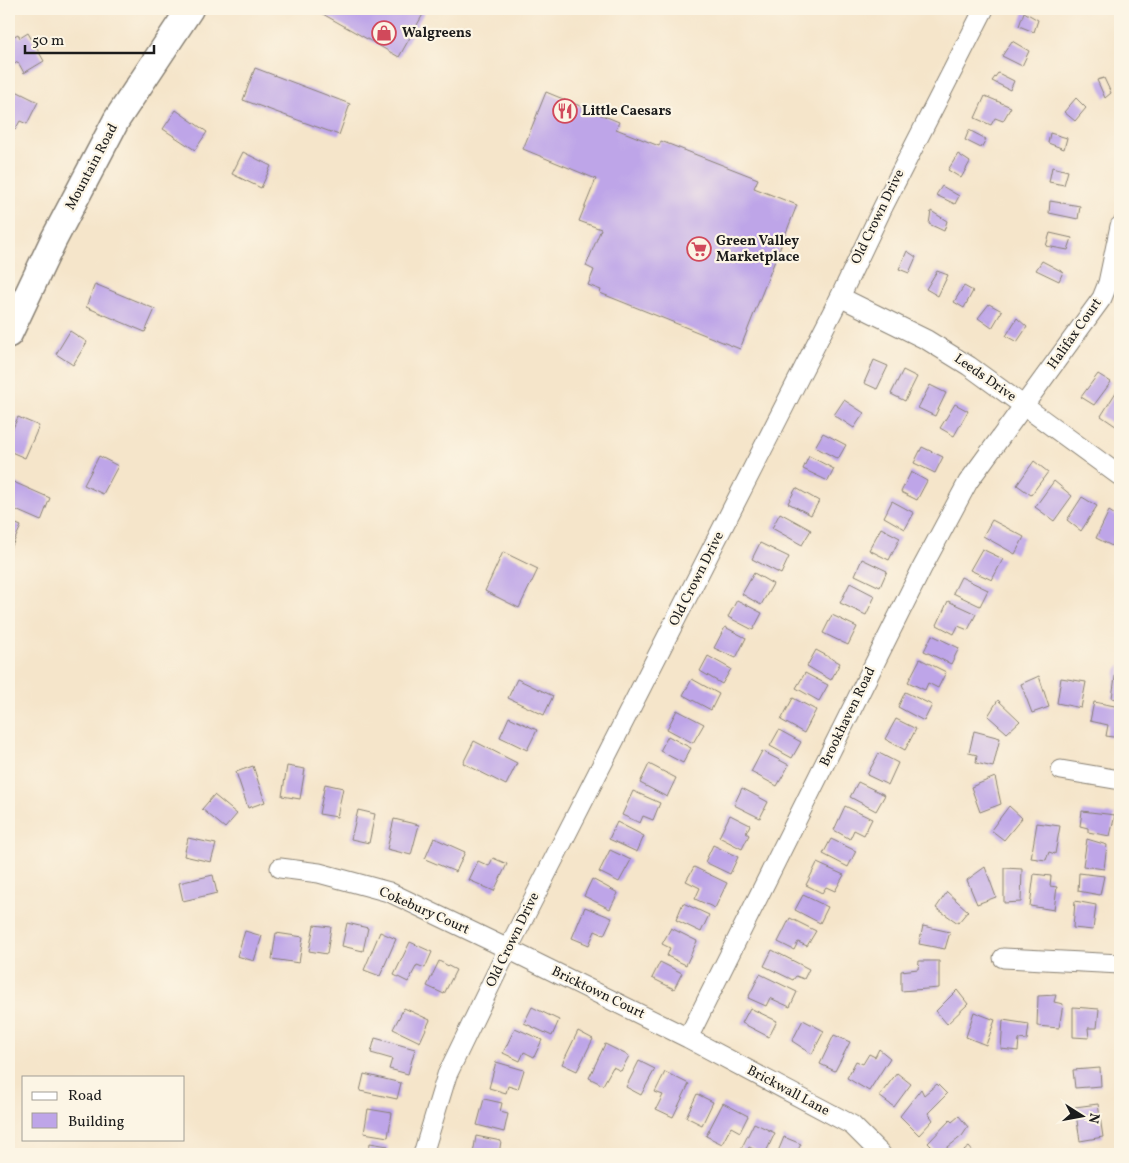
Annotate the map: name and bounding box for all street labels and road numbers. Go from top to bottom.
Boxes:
street label: Mountain Road [61,120,123,214]
street label: Old Crown Drive [847,166,909,268]
street label: Halifax Court [1043,295,1107,373]
street label: Leeds Drive [950,350,1020,407]
street label: Old Crown Drive [665,528,729,629]
street label: Brookhaven Road [816,664,880,770]
street label: Cokebury Court [376,883,472,939]
street label: Old Crown Drive [482,889,544,991]
street label: Bricktown Court [548,962,648,1024]
street label: Brickwall Lane [743,1061,833,1121]

